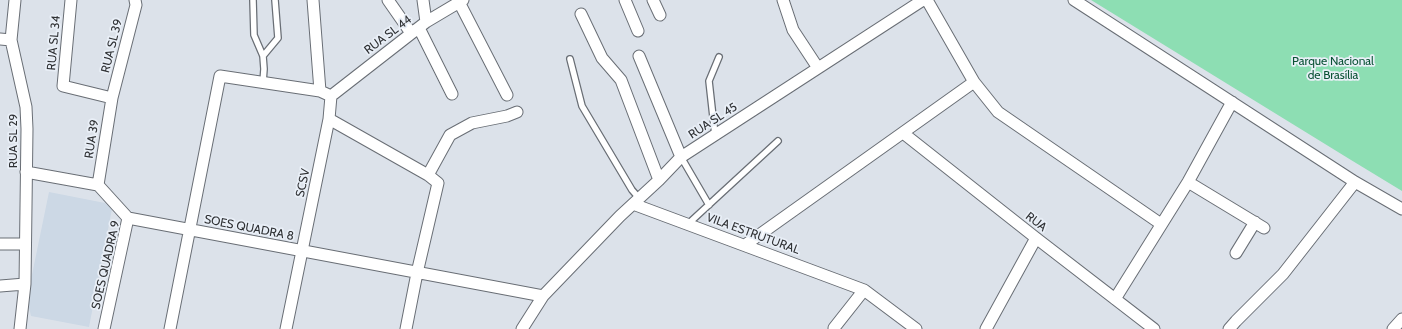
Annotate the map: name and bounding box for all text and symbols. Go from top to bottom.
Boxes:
street label: RUA SL 44 [362,13,414,57]
street label: RUA SL 34 [44,15,64,71]
street label: RUA SL 39 [98,18,126,74]
park label: Parque Nacional de Brasília [1292,54,1374,82]
street label: RUA SL 45 [686,100,740,142]
street label: RUA SL 29 [6,114,20,168]
street label: RUA 39 [82,119,102,159]
street label: SCSV [293,167,313,199]
street label: RUA [1022,209,1050,235]
street label: VILA ESTRUTURAL [704,210,802,258]
street label: SOES QUADRA 8 [203,212,295,244]
street label: SOES QUADRA 9 [89,219,123,311]

